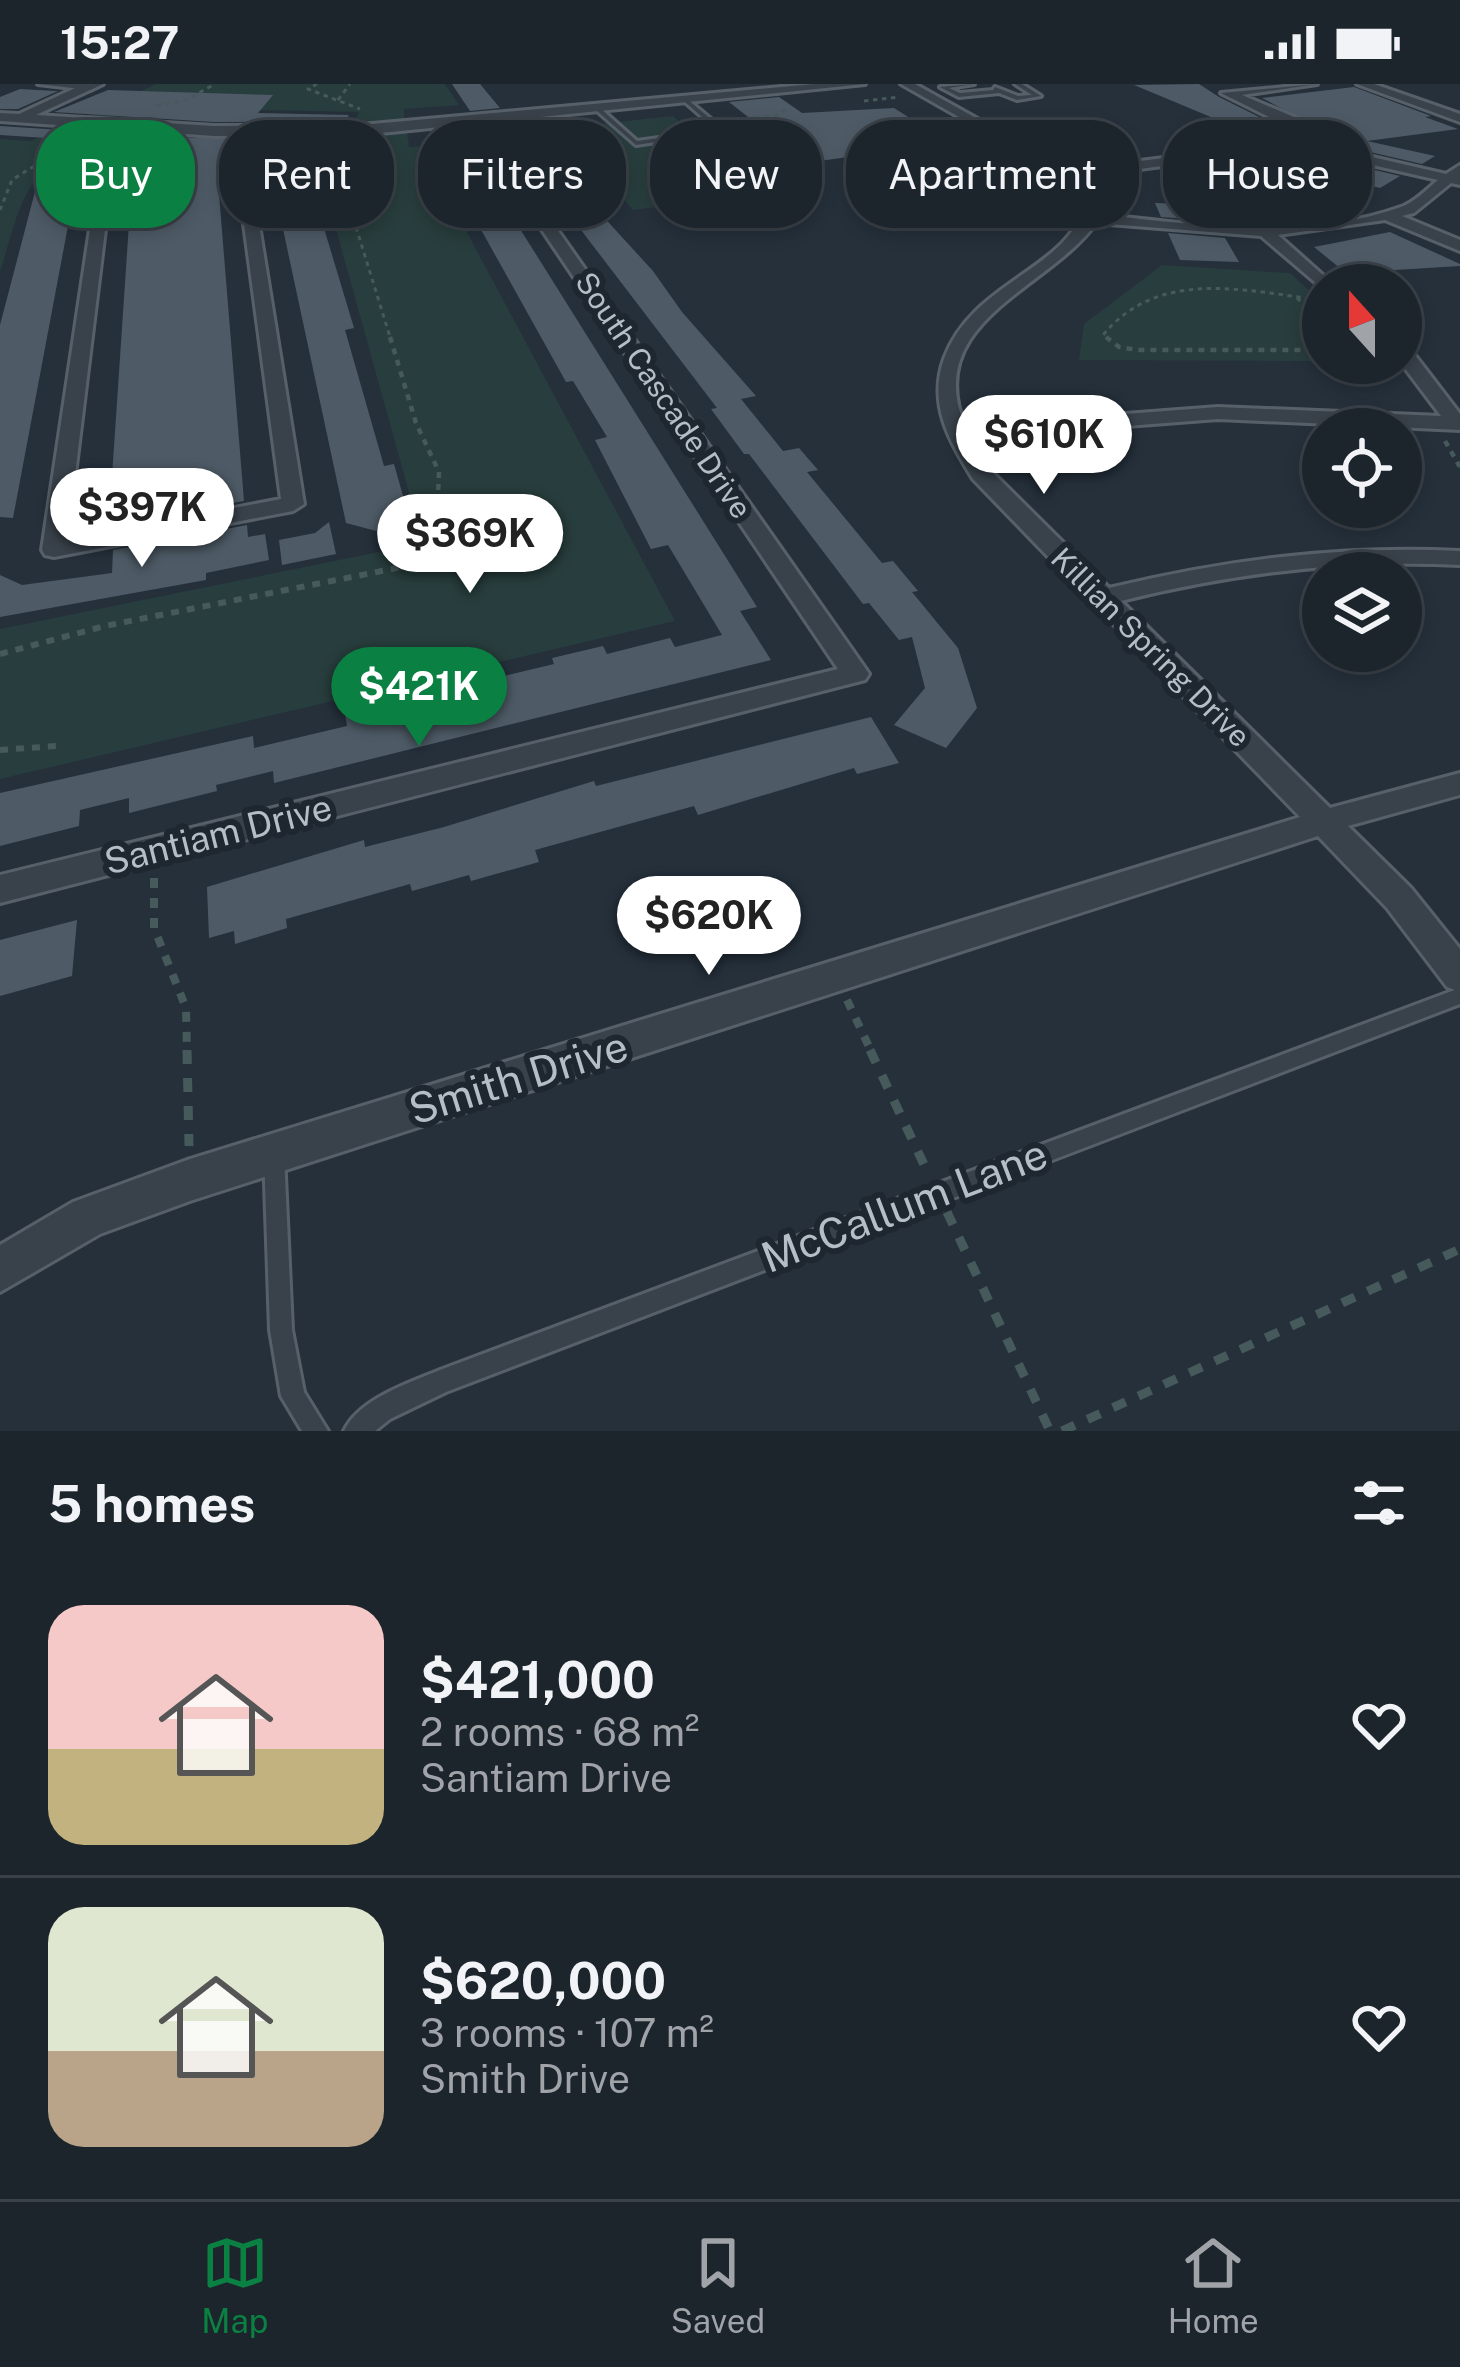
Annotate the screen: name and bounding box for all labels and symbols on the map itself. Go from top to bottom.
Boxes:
north arrow [1302,264,1422,384]
street label: South Cascade Drive [568,265,760,525]
pin: $610K [960,395,1128,497]
pin: $397K [58,468,226,570]
pin: $369K [386,494,554,596]
street label: Killian Spring Drive [1044,540,1258,754]
pin: $421K [335,647,503,749]
street label: Santiam Drive [100,785,336,883]
pin: $620K [625,876,793,978]
street label: Smith Drive [403,1021,633,1133]
street label: McCallum Lane [754,1128,1054,1282]

